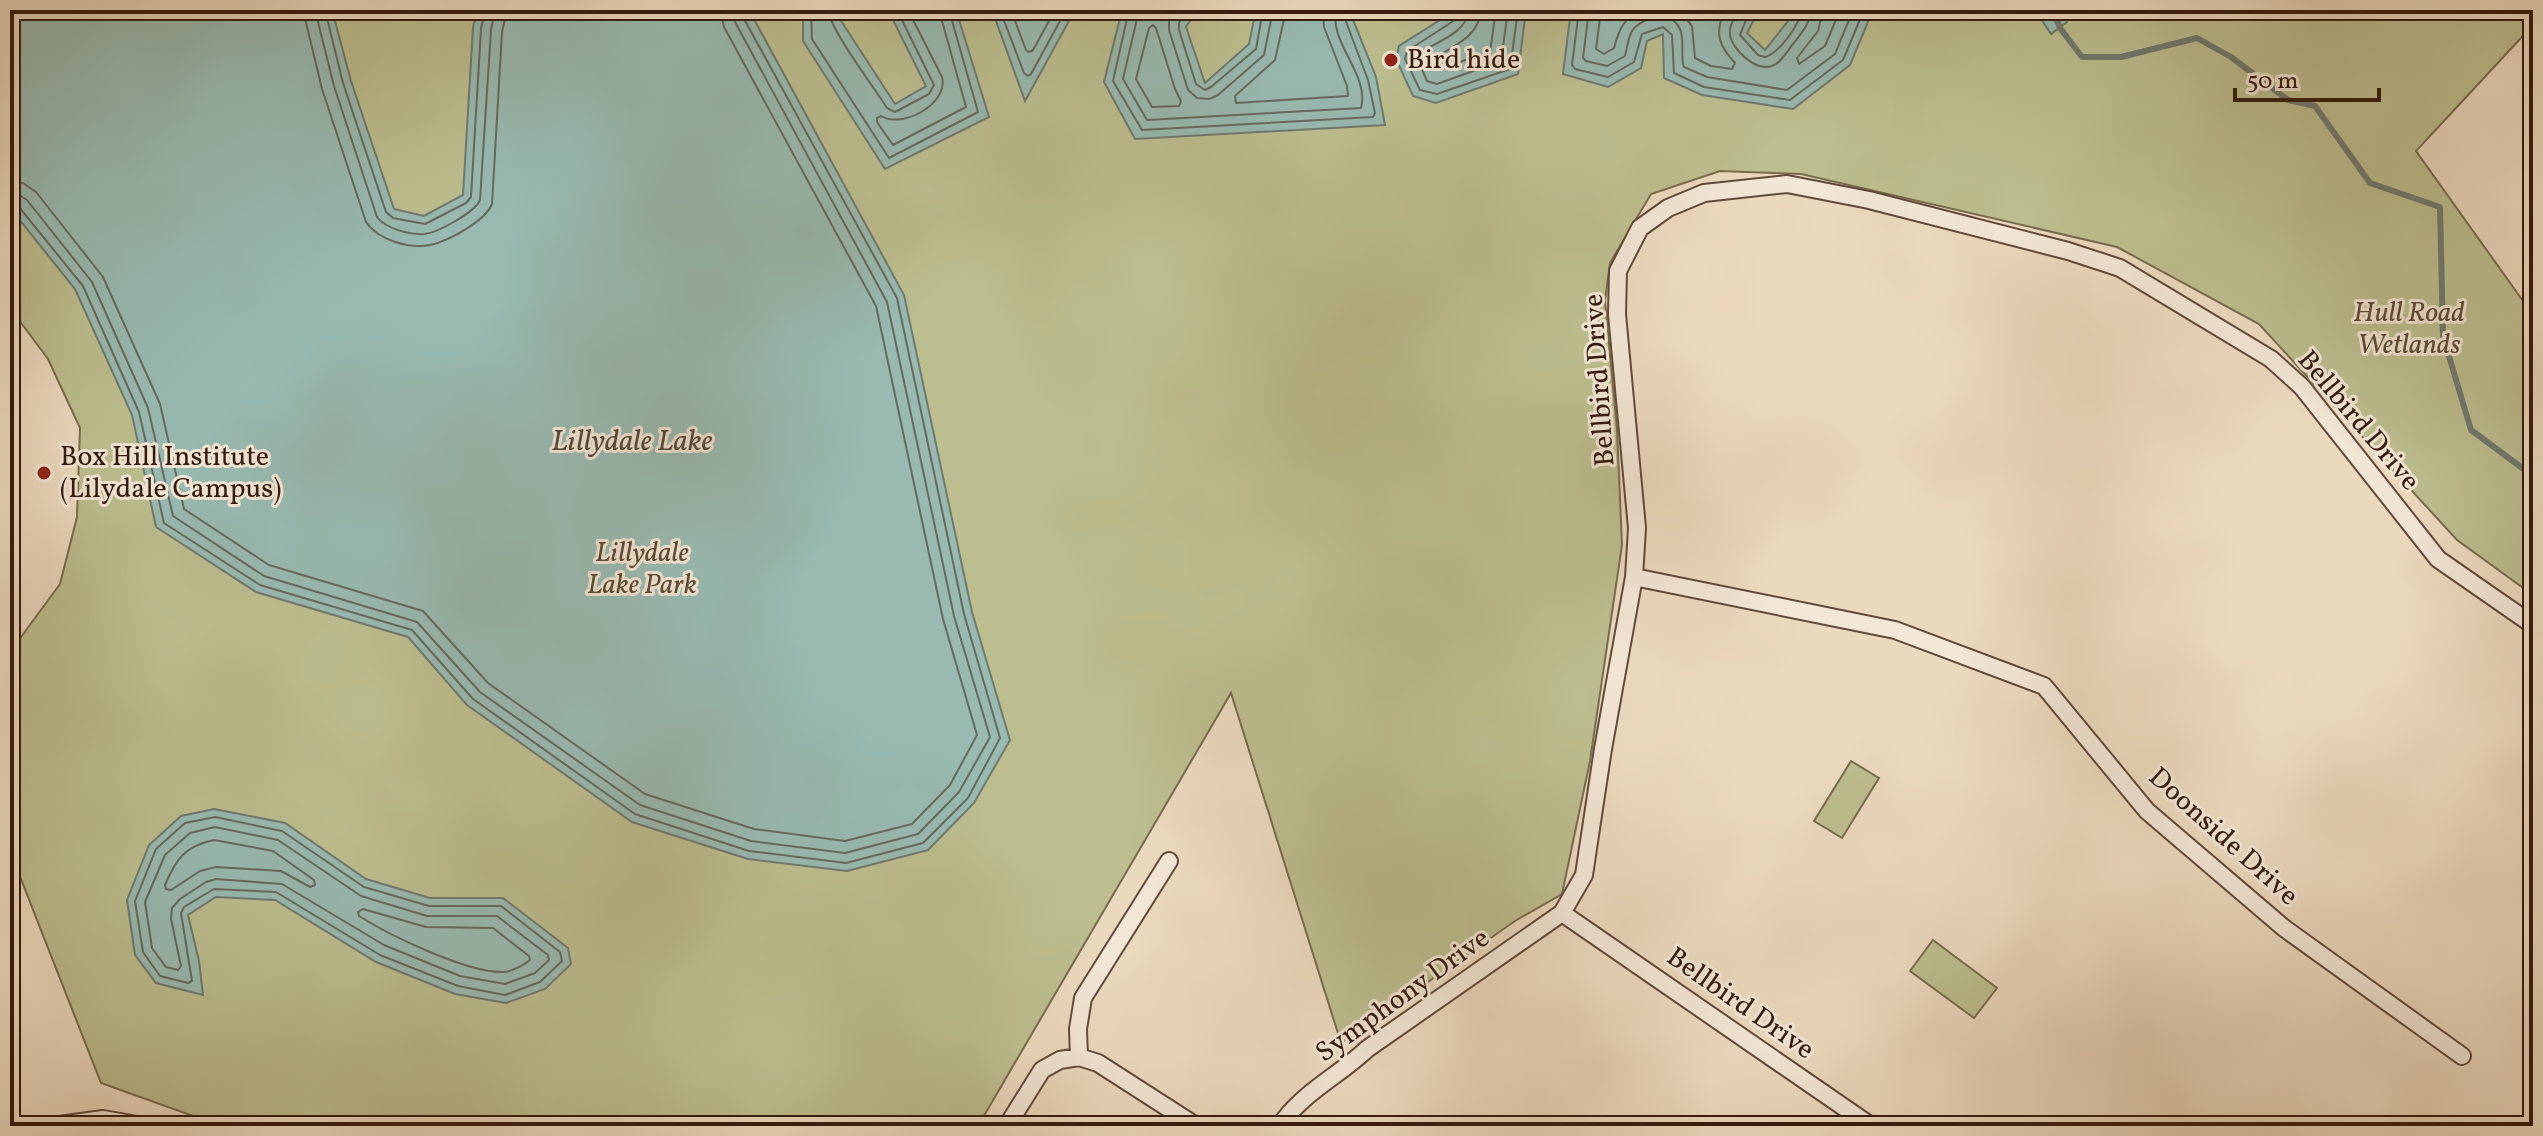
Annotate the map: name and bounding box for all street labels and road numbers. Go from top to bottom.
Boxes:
street label: Bellbird Drive [1575,292,1625,468]
street label: Bellbird Drive [2288,342,2428,500]
street label: Doonside Drive [2139,759,2307,915]
street label: Symphony Drive [1308,919,1498,1073]
street label: Bellbird Drive [1658,938,1822,1070]

